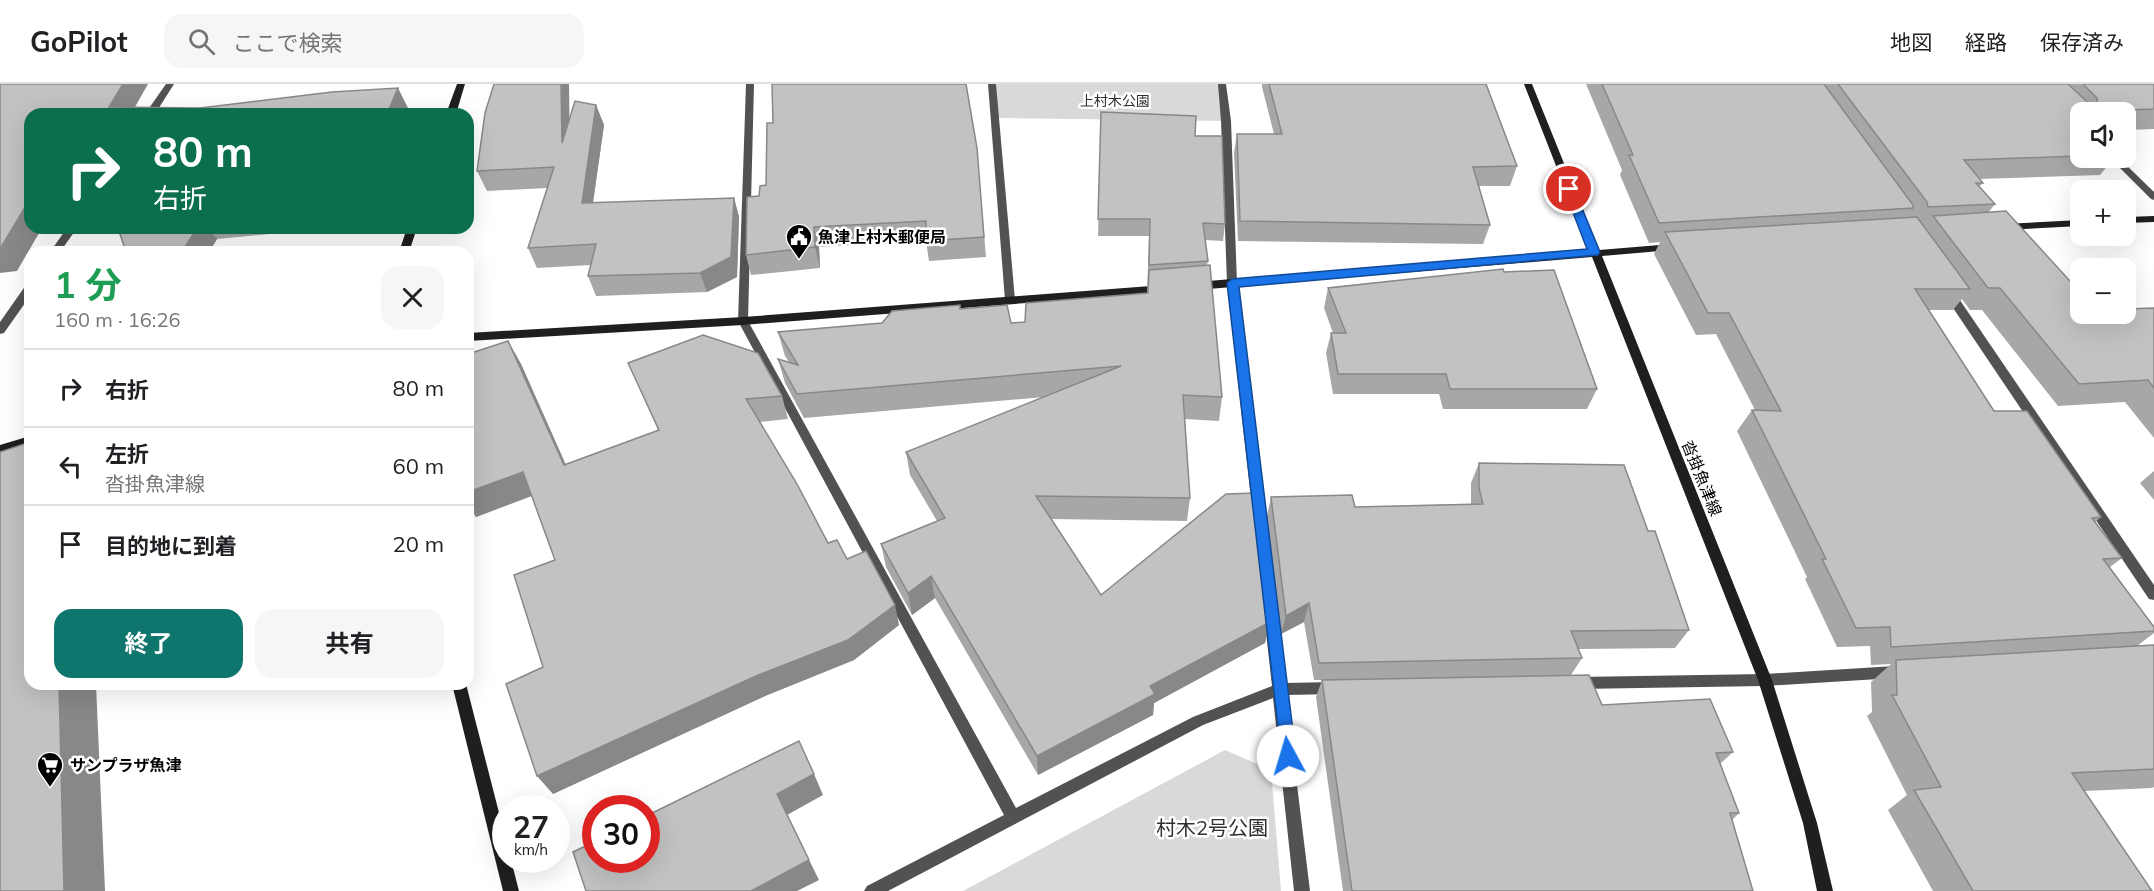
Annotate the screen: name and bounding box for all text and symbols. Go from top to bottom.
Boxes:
search box [164,14,584,68]
text: GoPilot [30,24,128,59]
icon: search [185,25,218,58]
text: ここで検索 [233,29,343,57]
text: 地図 [1890,29,1932,55]
text: 経路 [1965,29,2007,55]
text: 保存済み [2040,29,2124,55]
park label: 上村木公園 [1080,92,1150,110]
map controls [2070,102,2136,324]
button: sound [2070,102,2136,168]
text: 80 m [153,125,253,178]
icon: right [54,132,132,210]
pin [1543,163,1594,214]
icon: arrive [1552,172,1585,205]
button: + [2070,180,2136,246]
text: 右折 [153,181,207,215]
public building icon: 魚津上村木郵便局 [784,222,814,260]
place label: 魚津上村木郵便局 [818,227,946,247]
button: − [2070,258,2136,324]
text: 1 分 [54,262,121,307]
button: close [381,266,444,329]
text: 160 m · 16:26 [54,307,180,332]
icon: right [54,372,87,405]
text: 80 m [393,374,444,402]
text: 右折 [105,376,149,404]
street label: 沓掛魚津線 [1678,437,1726,519]
text: 左折 [105,440,149,468]
icon: left [54,450,87,483]
text: 60 m [393,452,444,480]
text: 沓掛魚津線 [105,471,205,496]
icon: arrive [54,528,87,561]
text: 20 m [393,530,444,558]
text: 目的地に到着 [105,532,237,560]
button: 終了 [54,609,243,678]
button: 共有 [255,609,444,678]
position arrow [1256,724,1320,788]
supermarket icon: サンプラザ魚津 [35,750,65,788]
place label: サンプラザ魚津 [70,755,182,775]
speed limit sign: 30 [582,795,660,873]
text: 27 [513,808,549,846]
park label: 村木2号公園 [1156,815,1268,840]
text: km/h [514,840,548,859]

